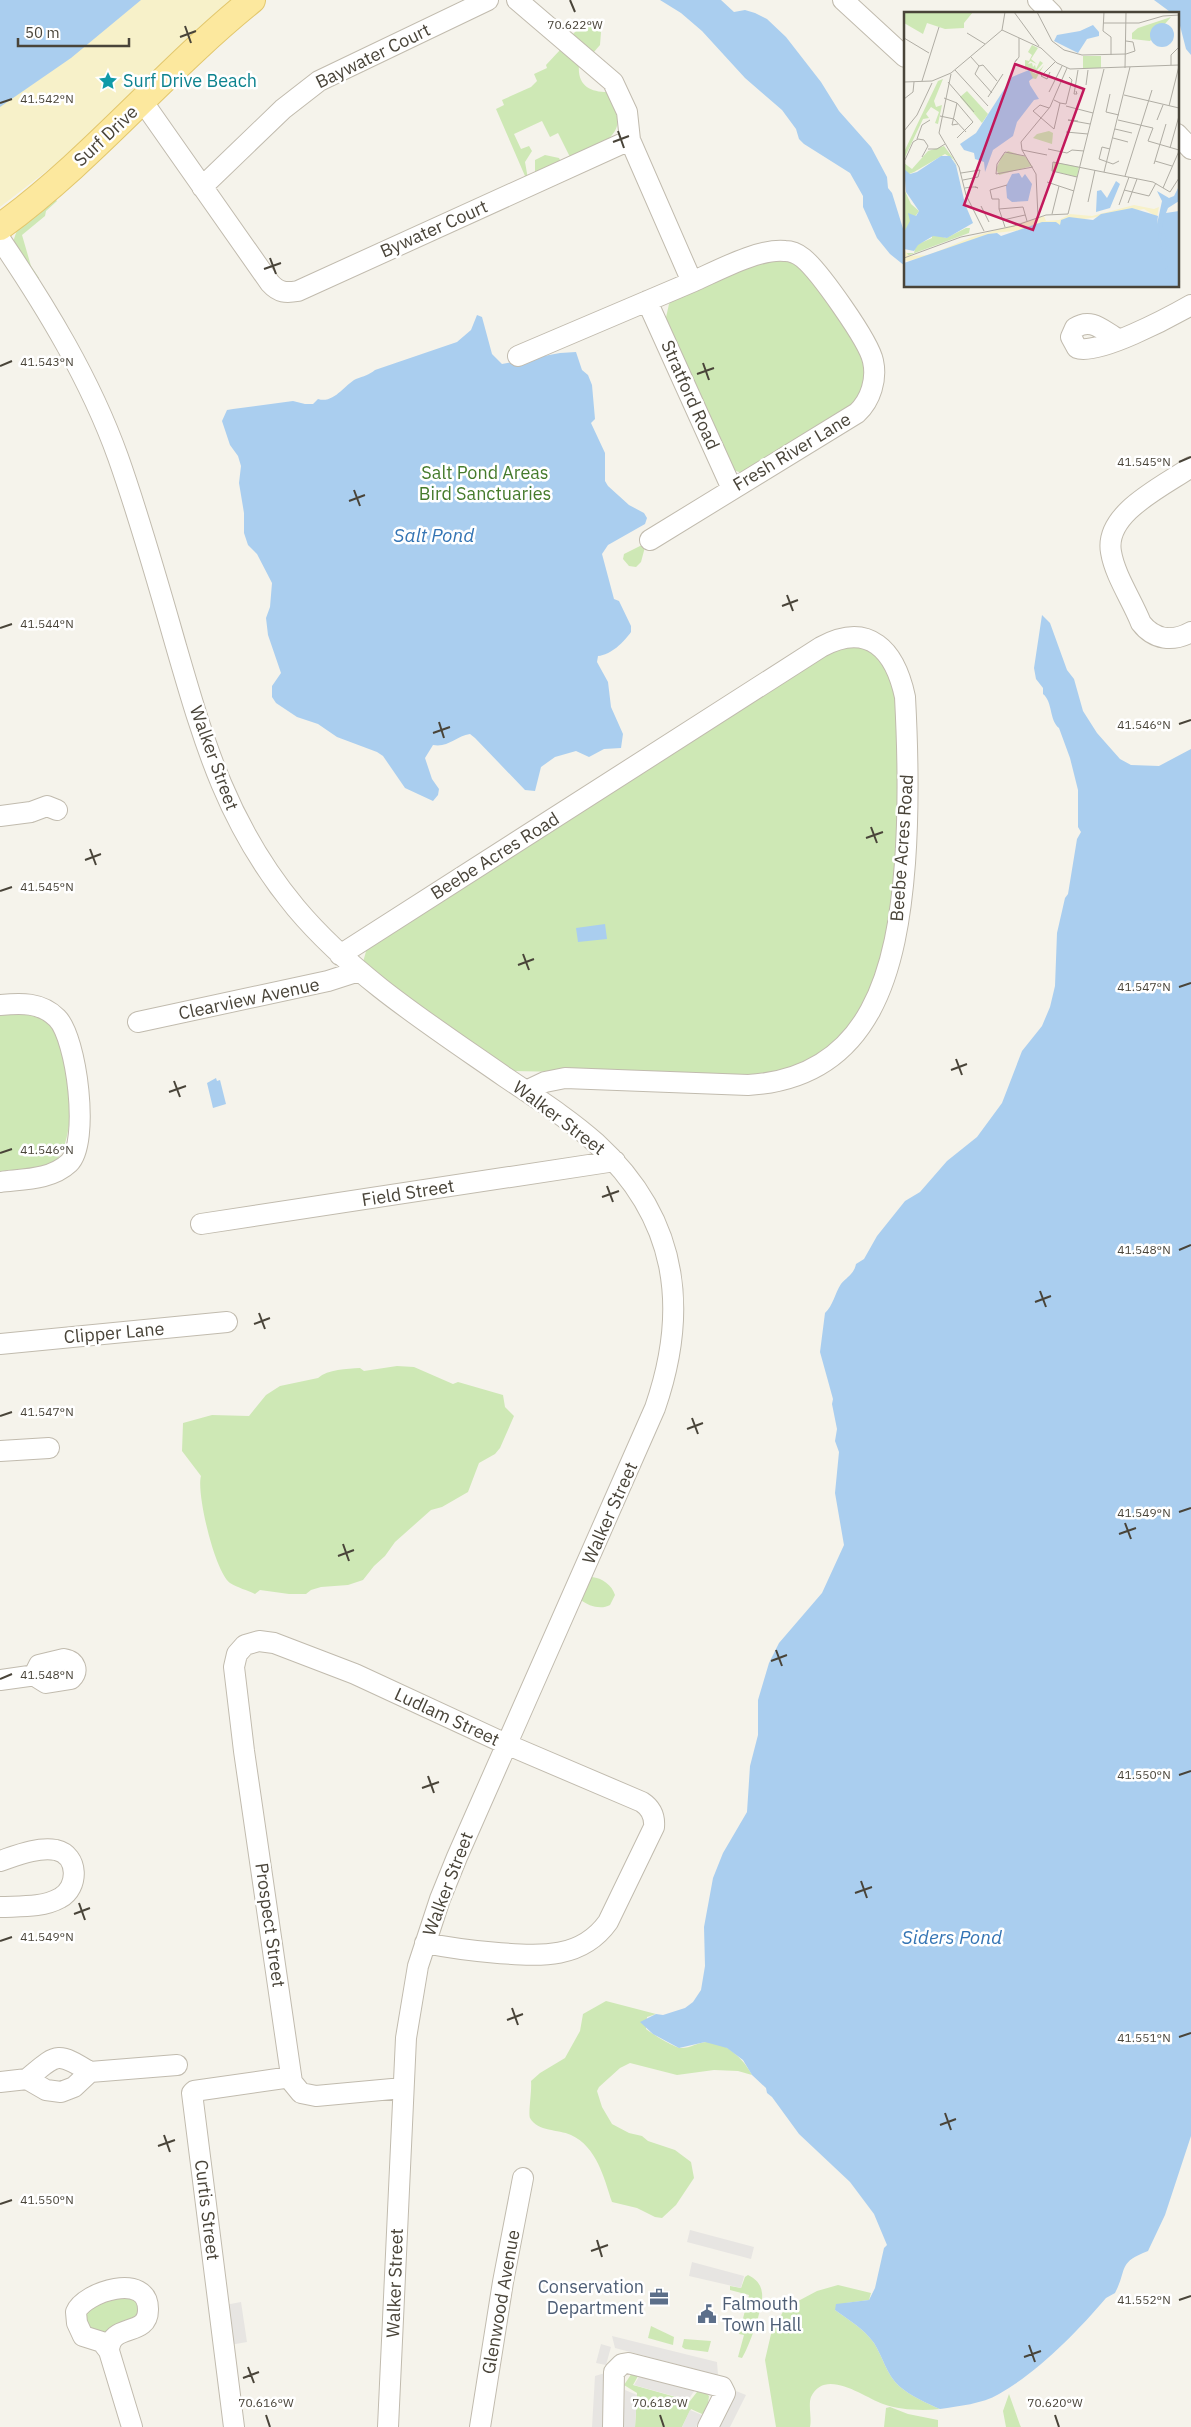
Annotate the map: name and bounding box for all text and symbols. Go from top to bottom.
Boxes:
inset map [904,12,1178,288]
scale bar [18,15,129,47]
text: 70.622°W [547,17,603,32]
street label: Baywater Court [312,18,434,93]
text: 50 m [25,23,60,42]
place label: Surf Drive Beach [123,69,257,92]
place icon: Surf Drive Beach [97,70,119,92]
text: 41.542°N [20,91,74,106]
street label: Surf Drive [69,100,143,171]
street label: Bywater Court [376,195,491,262]
street label: Stratford Road [656,336,725,453]
text: 41.543°N [20,354,74,369]
street label: Fresh River Lane [729,407,855,496]
text: 41.545°N [1117,454,1171,469]
park label: Salt Pond Areas Bird Sanctuaries [419,461,551,505]
water label: Salt Pond [394,523,475,547]
text: 41.544°N [20,616,74,631]
street label: Walker Street [185,702,244,813]
text: 41.546°N [1117,717,1171,732]
street label: Beebe Acres Road [885,774,918,922]
street label: Beebe Acres Road [426,807,563,904]
text: 41.545°N [20,879,74,894]
street label: Clearview Avenue [176,972,322,1025]
text: 41.547°N [1117,979,1171,994]
street label: Walker Street [509,1075,610,1160]
text: 41.546°N [20,1142,74,1157]
street label: Field Street [360,1174,456,1211]
text: 41.548°N [1117,1242,1171,1257]
street label: Clipper Lane [63,1317,165,1348]
text: 41.547°N [20,1404,74,1419]
street label: Walker Street [577,1458,642,1568]
text: 41.549°N [1117,1505,1171,1520]
text: 41.548°N [20,1667,74,1682]
street label: Ludlam Street [391,1682,503,1751]
text: 41.550°N [1117,1767,1171,1782]
street label: Walker Street [417,1829,478,1939]
street label: Prospect Street [250,1861,291,1989]
water label: Siders Pond [902,1925,1003,1949]
text: 41.549°N [20,1929,74,1944]
text: 41.551°N [1117,2030,1171,2045]
street label: Curtis Street [190,2158,225,2262]
text: 41.550°N [20,2192,74,2207]
street label: Walker Street [381,2228,408,2338]
street label: Glenwood Avenue [476,2228,525,2376]
place label: Conservation Department [538,2275,644,2319]
office icon: Conservation Department [648,2286,670,2308]
place label: Falmouth Town Hall [722,2292,802,2336]
text: 41.552°N [1117,2292,1171,2307]
public building icon: Falmouth Town Hall [696,2303,718,2325]
text: 70.616°W [238,2395,294,2410]
text: 70.618°W [632,2395,688,2410]
text: 70.620°W [1027,2395,1083,2410]

